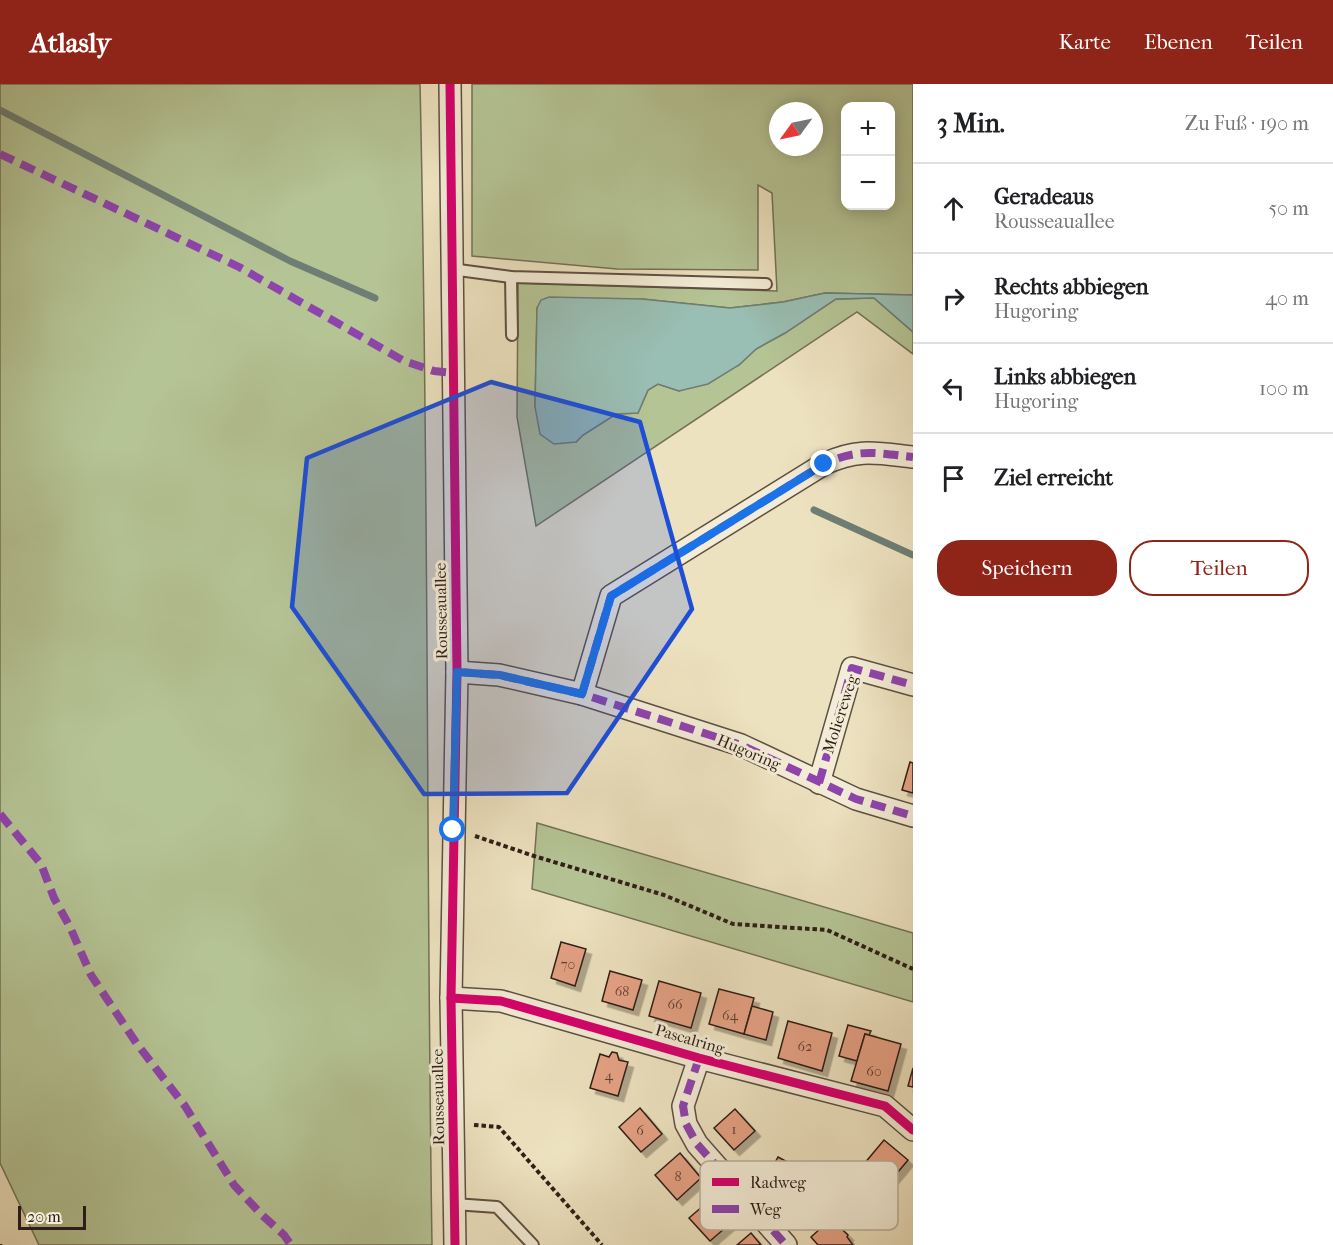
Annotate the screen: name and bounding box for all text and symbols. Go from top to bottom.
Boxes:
text: Atlasly [30,26,111,59]
text: Karte [1059,30,1111,54]
text: Ebenen [1144,30,1213,54]
text: Teilen [1246,30,1303,54]
north arrow [769,102,823,156]
map controls [841,102,895,210]
button: + [841,102,895,156]
text: 3 Min. [937,108,1005,139]
text: Zu Fuß · 190 m [1185,112,1309,135]
button: − [841,156,895,210]
text: Geradeaus [994,184,1094,210]
icon: ahead [937,192,970,225]
text: 50 m [1268,197,1309,220]
text: Rousseauallee [994,210,1115,233]
text: Rechts abbiegen [994,274,1149,300]
icon: right [937,282,970,315]
text: 40 m [1265,287,1309,310]
text: Hugoring [994,300,1078,323]
text: Links abbiegen [994,364,1136,390]
icon: left [937,372,970,405]
text: 100 m [1259,377,1309,400]
text: Hugoring [994,390,1078,413]
route end [810,450,836,476]
icon: arrive [937,462,970,495]
text: Ziel erreicht [994,465,1113,491]
button: Speichern [937,540,1117,596]
button: Teilen [1129,540,1309,596]
street label: Rousseauallee [431,563,451,659]
street label: Moliereweg [818,672,862,756]
street label: Hugoring [714,730,784,774]
route start [439,816,465,842]
house number: 70 [561,956,575,973]
house number: 68 [615,983,629,1000]
house number: 66 [667,996,683,1013]
house number: 64 [722,1007,739,1024]
street label: Pascalring [653,1020,727,1058]
house number: 62 [798,1038,812,1055]
street label: Rousseauallee [428,1049,448,1145]
house number: 60 [866,1063,882,1080]
house number: 4 [605,1067,614,1084]
house number: 1 [732,1121,737,1138]
house number: 6 [636,1122,644,1139]
legend [700,1161,898,1230]
house number: 8 [674,1168,682,1185]
text: Radweg [750,1173,806,1192]
text: Weg [749,1200,782,1219]
scale bar [18,1203,86,1230]
text: 20 m [27,1207,61,1226]

